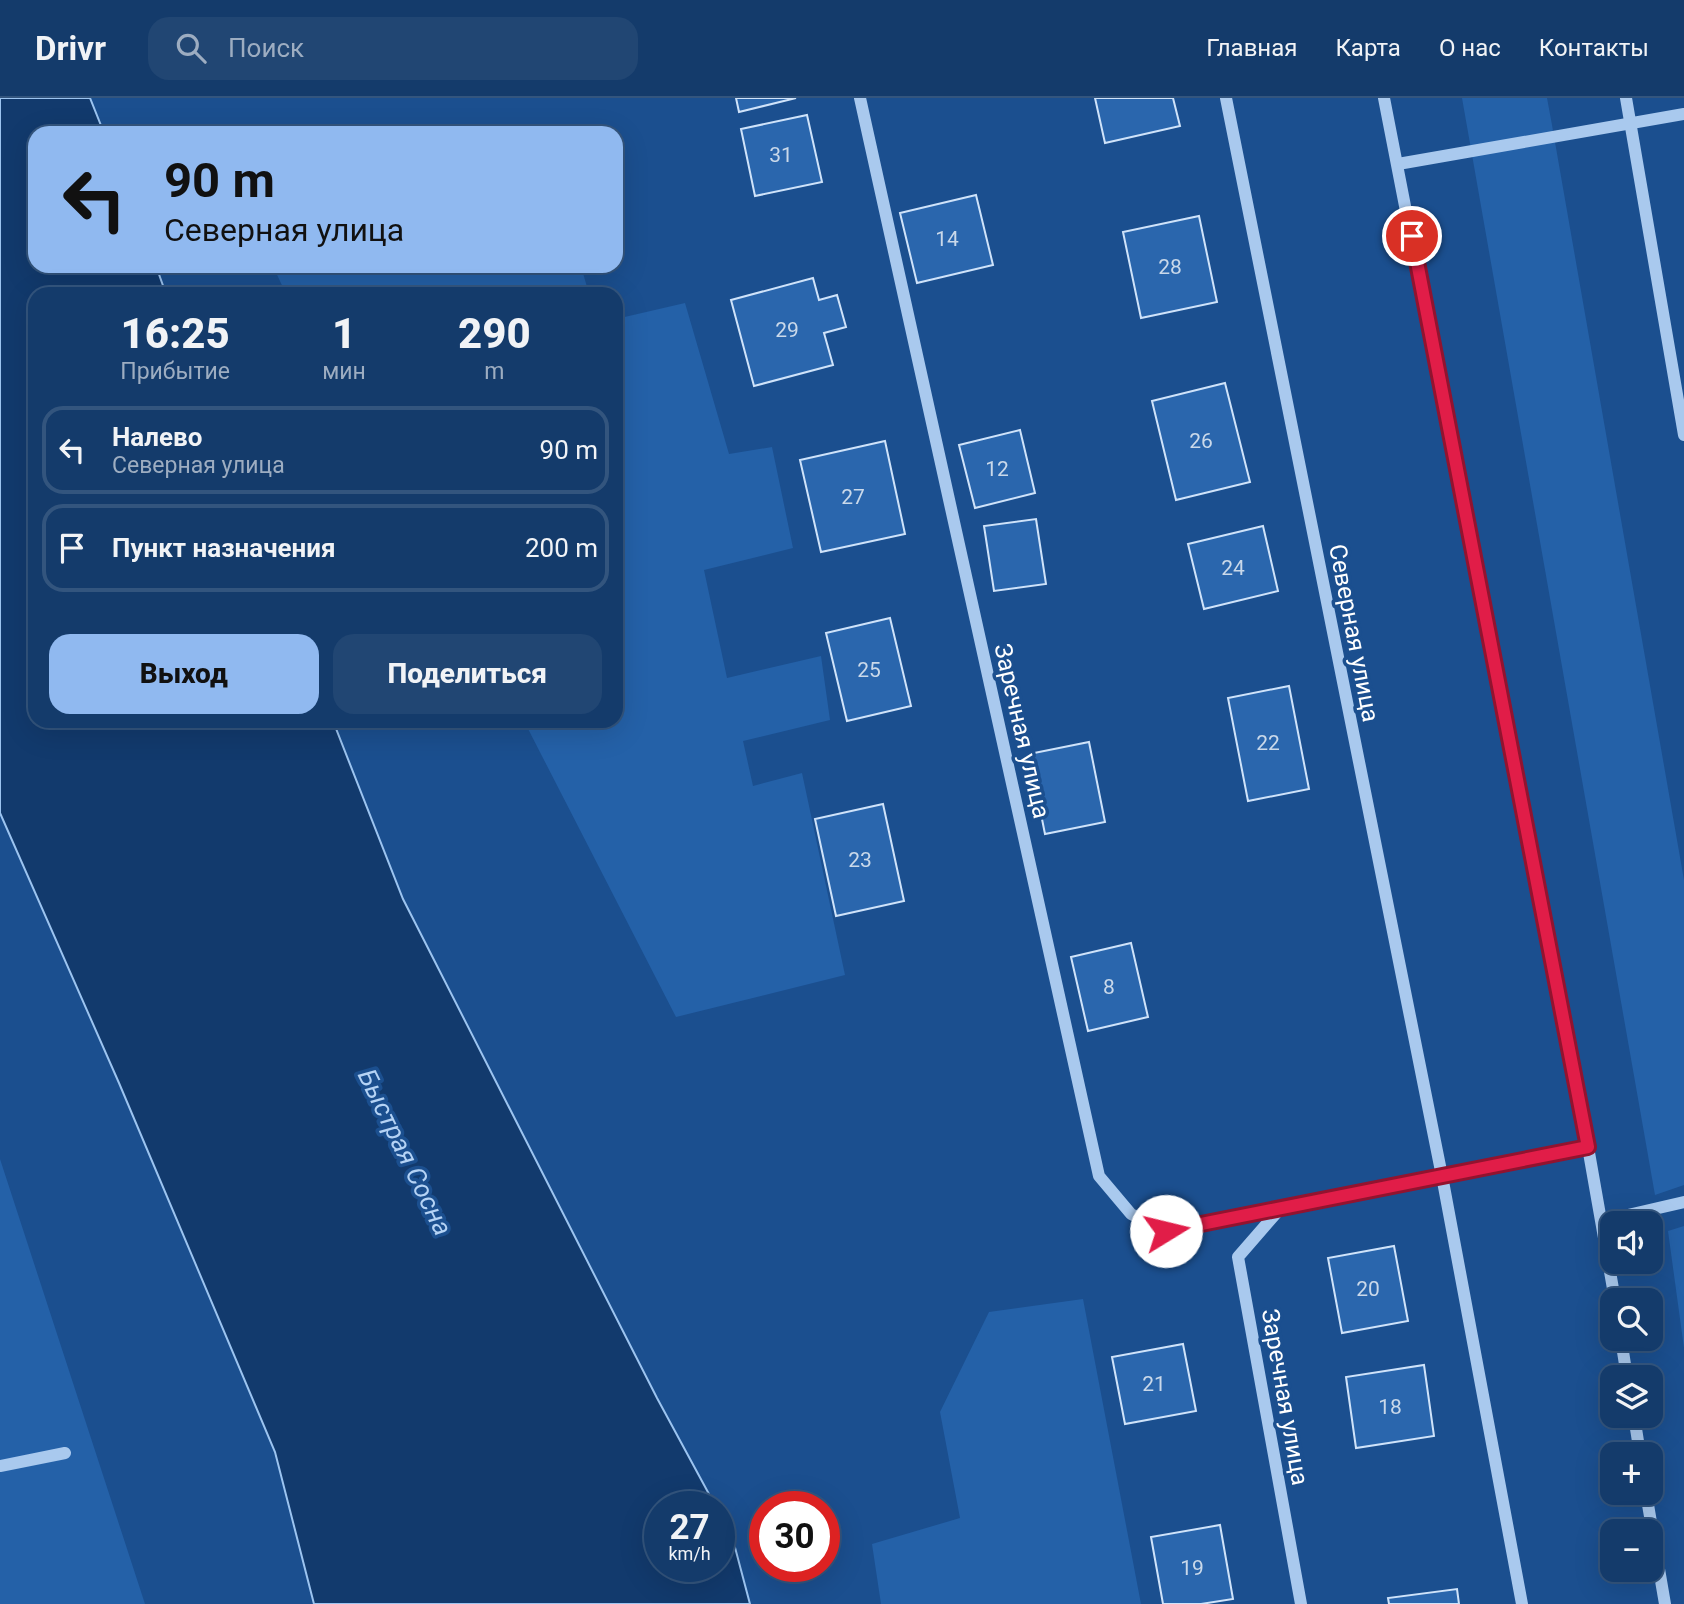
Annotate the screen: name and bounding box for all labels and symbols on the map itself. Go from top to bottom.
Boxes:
house number: 31 [769,143,793,167]
pin [1382,206,1442,266]
house number: 14 [935,227,959,251]
house number: 28 [1158,255,1182,279]
house number: 29 [775,318,799,342]
house number: 26 [1189,429,1213,453]
house number: 12 [985,457,1009,481]
house number: 27 [841,485,865,509]
street label: Северная улица [1323,542,1385,724]
house number: 24 [1221,556,1245,580]
street label: Заречная улица [988,641,1056,821]
house number: 25 [857,658,881,682]
house number: 22 [1256,731,1280,755]
house number: 23 [848,848,872,872]
house number: 8 [1103,975,1115,999]
water label: Быстрая Сосна [352,1064,458,1240]
position arrow [1129,1194,1203,1268]
house number: 20 [1356,1277,1380,1301]
street label: Заречная улица [1256,1307,1314,1487]
house number: 21 [1142,1372,1166,1396]
house number: 18 [1378,1395,1402,1419]
speed limit sign: 30 [749,1491,840,1582]
house number: 19 [1180,1556,1204,1580]

